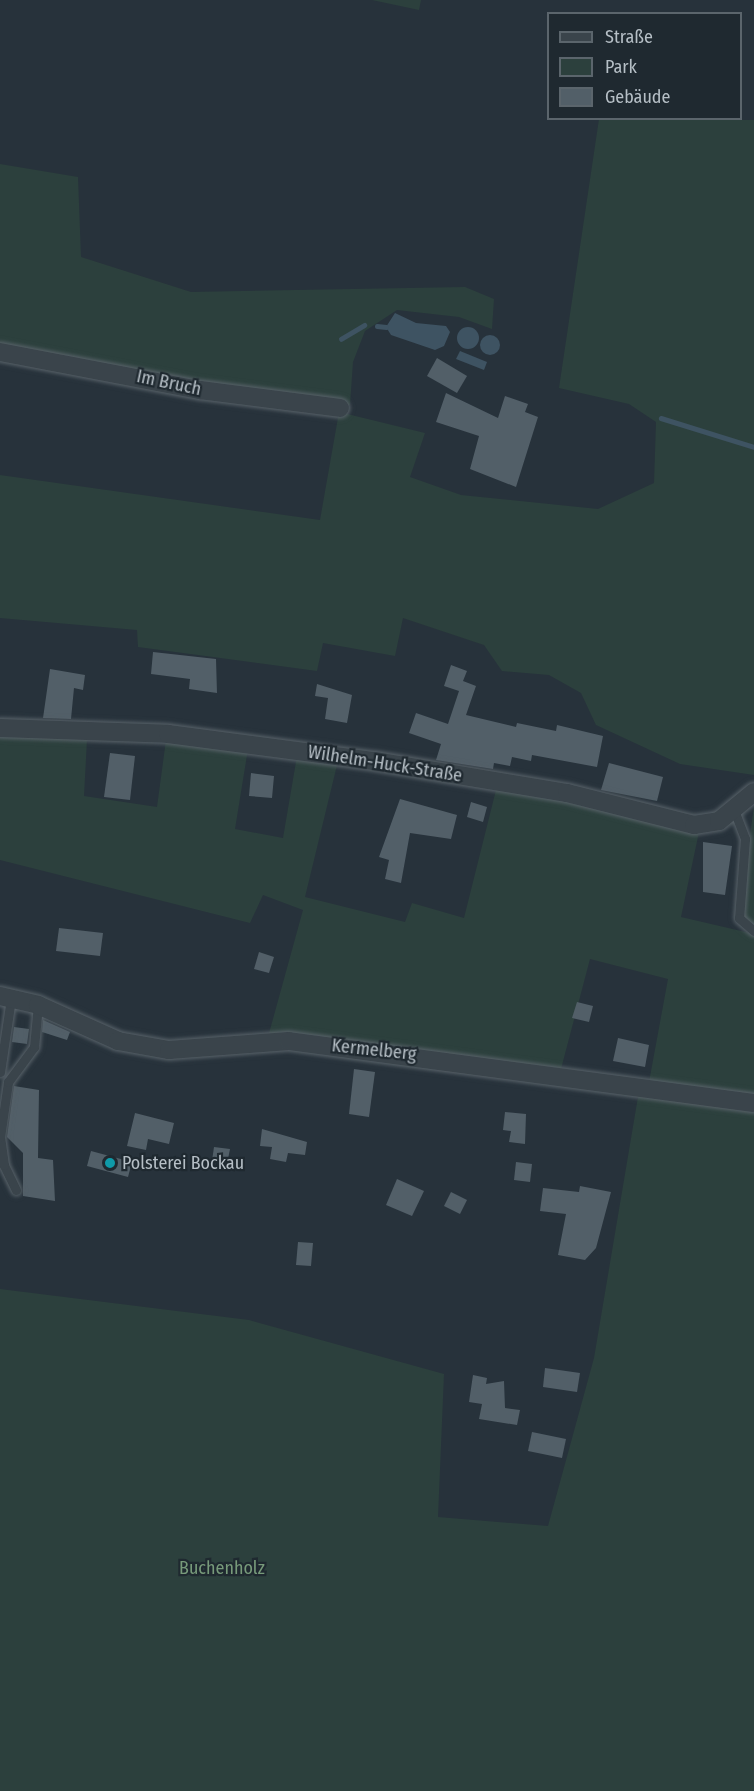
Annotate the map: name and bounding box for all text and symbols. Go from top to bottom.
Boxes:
legend [547,12,742,120]
text: Straße [605,26,653,48]
text: Park [605,56,637,78]
text: Gebäude [605,86,670,108]
street label: Im Bruch [135,366,203,400]
street label: Wilhelm-Huck-Straße [306,741,464,787]
street label: Kermelberg [331,1035,417,1065]
place label: Polsterei Bockau [122,1152,244,1174]
marker: Polsterei Bockau [103,1156,117,1170]
park label: Buchenholz [179,1557,265,1579]

